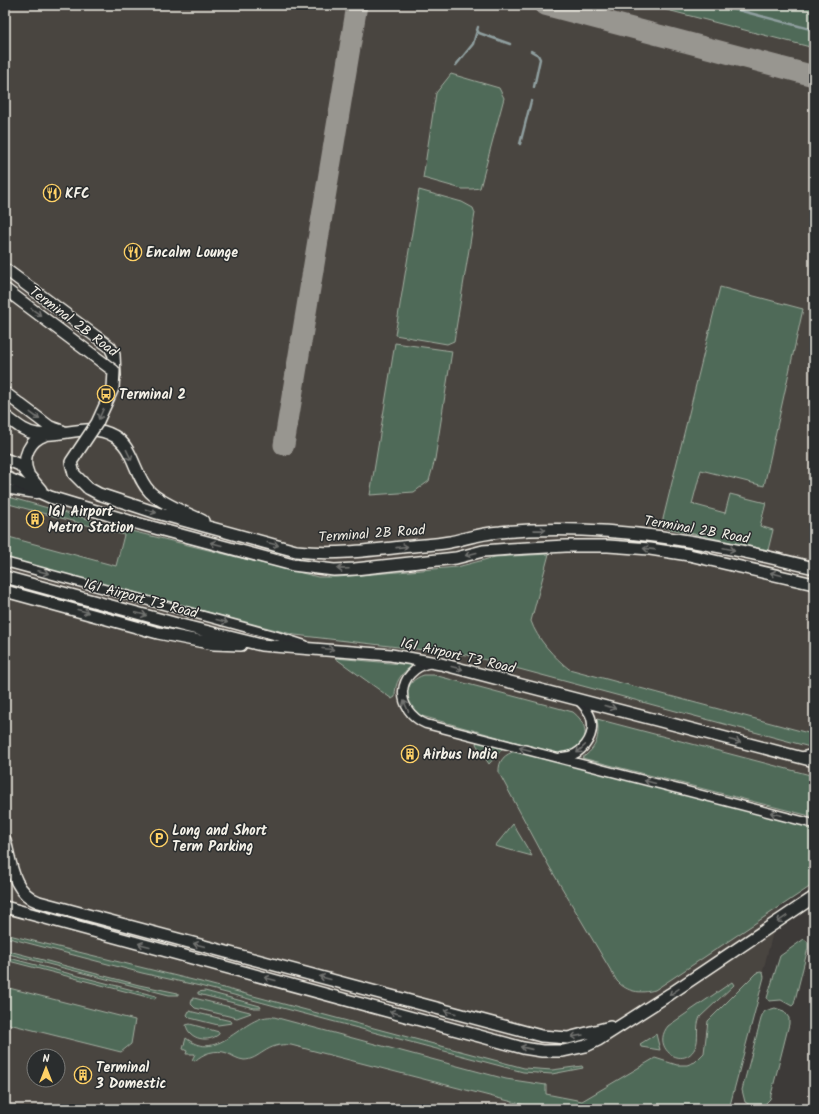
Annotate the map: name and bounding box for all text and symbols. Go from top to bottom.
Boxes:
restaurant icon: KFC [42,183,62,203]
place label: KFC [65,183,90,205]
restaurant icon: Encalm Lounge [123,242,143,262]
place label: Encalm Lounge [146,242,238,264]
street label: Terminal 2B Road [24,281,123,363]
one-way arrow [31,308,42,316]
bus stop icon: Terminal 2 [96,384,116,404]
place label: Terminal 2 [119,384,186,406]
one-way arrow [97,408,104,420]
one-way arrow [29,411,40,420]
one-way arrow [126,448,133,460]
place label: IGI Airport Metro Station [48,501,134,539]
one-way arrow [144,508,157,515]
building icon: IGI Airport Metro Station [25,509,45,529]
street label: Terminal 2B Road [642,510,752,550]
street label: Terminal 2B Road [318,519,427,549]
one-way arrow [533,526,546,533]
one-way arrow [209,540,222,547]
one-way arrow [266,541,279,549]
one-way arrow [395,543,408,551]
one-way arrow [722,545,735,553]
one-way arrow [643,546,656,553]
one-way arrow [465,551,478,558]
one-way arrow [337,565,350,573]
one-way arrow [36,569,49,577]
one-way arrow [770,570,783,578]
street label: IGI Airport T3 Road [81,573,201,625]
one-way arrow [77,608,90,616]
one-way arrow [134,611,147,619]
one-way arrow [215,618,228,625]
street label: IGI Airport T3 Road [398,632,518,680]
one-way arrow [321,645,334,653]
one-way arrow [450,664,463,672]
one-way arrow [402,700,409,712]
one-way arrow [603,704,616,711]
one-way arrow [729,737,742,745]
building icon: Airbus India [400,744,420,764]
place label: Airbus India [423,744,498,766]
one-way arrow [576,744,586,753]
one-way arrow [518,745,531,753]
one-way arrow [644,777,657,785]
one-way arrow [770,810,783,818]
place label: Long and Short Term Parking [172,820,268,858]
parking icon: Long and Short Term Parking [149,828,169,848]
one-way arrow [776,915,787,923]
one-way arrow [138,941,151,948]
one-way arrow [193,941,206,948]
one-way arrow [318,974,331,982]
one-way arrow [263,975,276,982]
one-way arrow [669,988,680,996]
one-way arrow [444,1008,457,1015]
one-way arrow [389,1009,402,1016]
one-way arrow [571,1033,584,1041]
one-way arrow [520,1044,533,1052]
north arrow [26,1048,66,1088]
text: N [43,1050,50,1068]
place label: Terminal 3 Domestic [95,1057,167,1095]
building icon: Terminal 3 Domestic [73,1065,93,1085]

